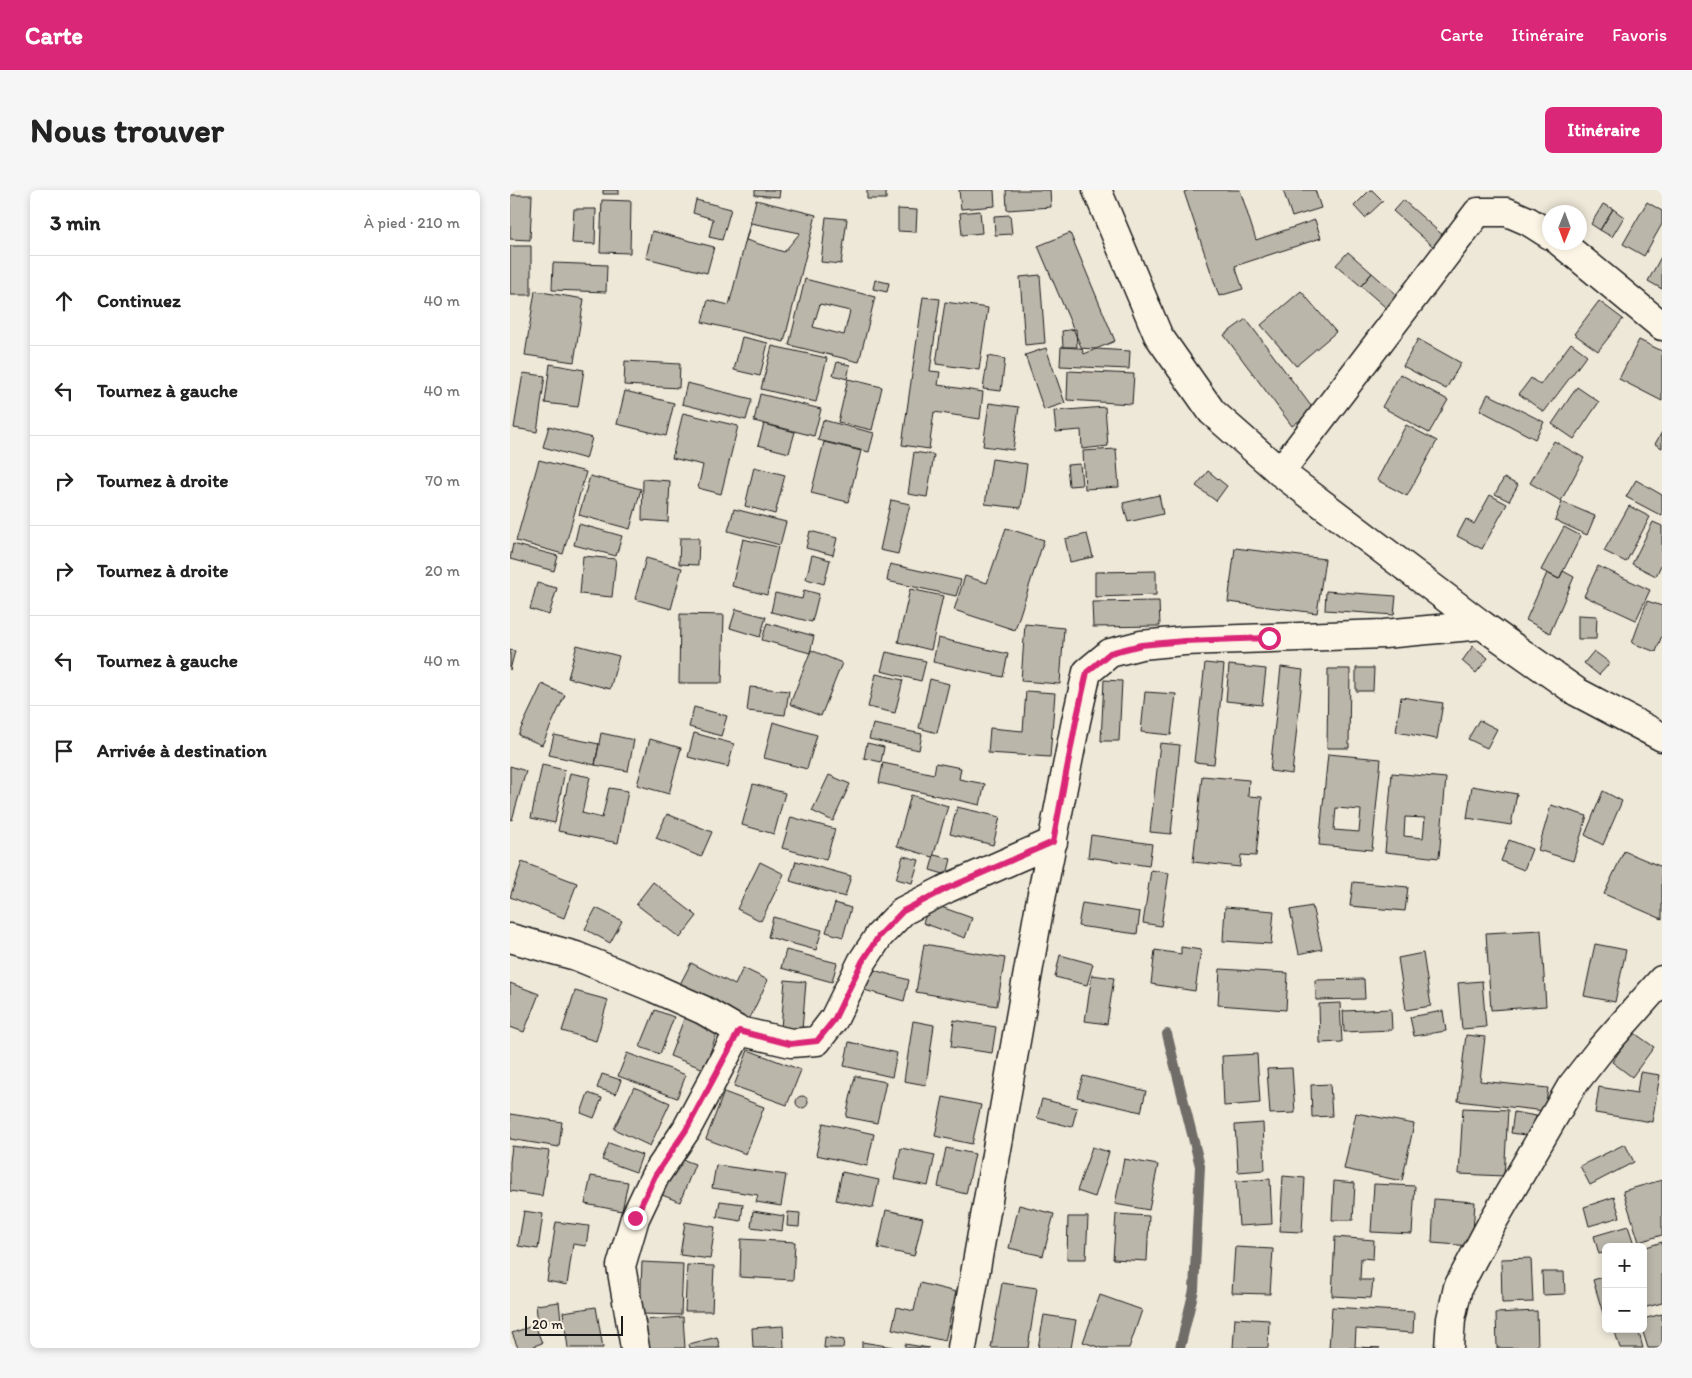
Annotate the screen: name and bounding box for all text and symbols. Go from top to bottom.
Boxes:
text: Carte [25,21,83,50]
text: Carte [1440,24,1484,46]
text: Itinéraire [1512,24,1584,46]
text: Favoris [1612,24,1667,46]
button: Itinéraire [1545,107,1662,153]
text: Nous trouver [30,109,224,151]
north arrow [1542,205,1587,250]
text: 3 min [50,210,100,235]
text: À pied · 210 m [364,213,460,232]
icon: ahead [50,287,78,315]
text: Continuez [97,289,181,312]
text: 40 m [423,291,460,310]
icon: left [50,377,78,405]
text: Tournez à gauche [97,379,238,402]
text: 40 m [423,381,460,400]
icon: right [50,467,78,495]
text: Tournez à droite [97,469,229,492]
text: 70 m [425,471,460,490]
icon: right [50,557,78,585]
text: Tournez à droite [97,559,229,582]
text: 20 m [425,561,460,580]
route start [1258,627,1281,650]
icon: left [50,647,78,675]
text: Tournez à gauche [97,649,238,672]
text: 40 m [423,651,460,670]
icon: arrive [50,737,78,765]
text: Arrivée à destination [97,739,267,762]
route end [624,1207,647,1230]
map controls [1602,1243,1647,1333]
button: + [1602,1243,1647,1288]
button: − [1602,1288,1647,1333]
scale bar [525,1313,622,1336]
text: 20 m [532,1316,563,1333]

